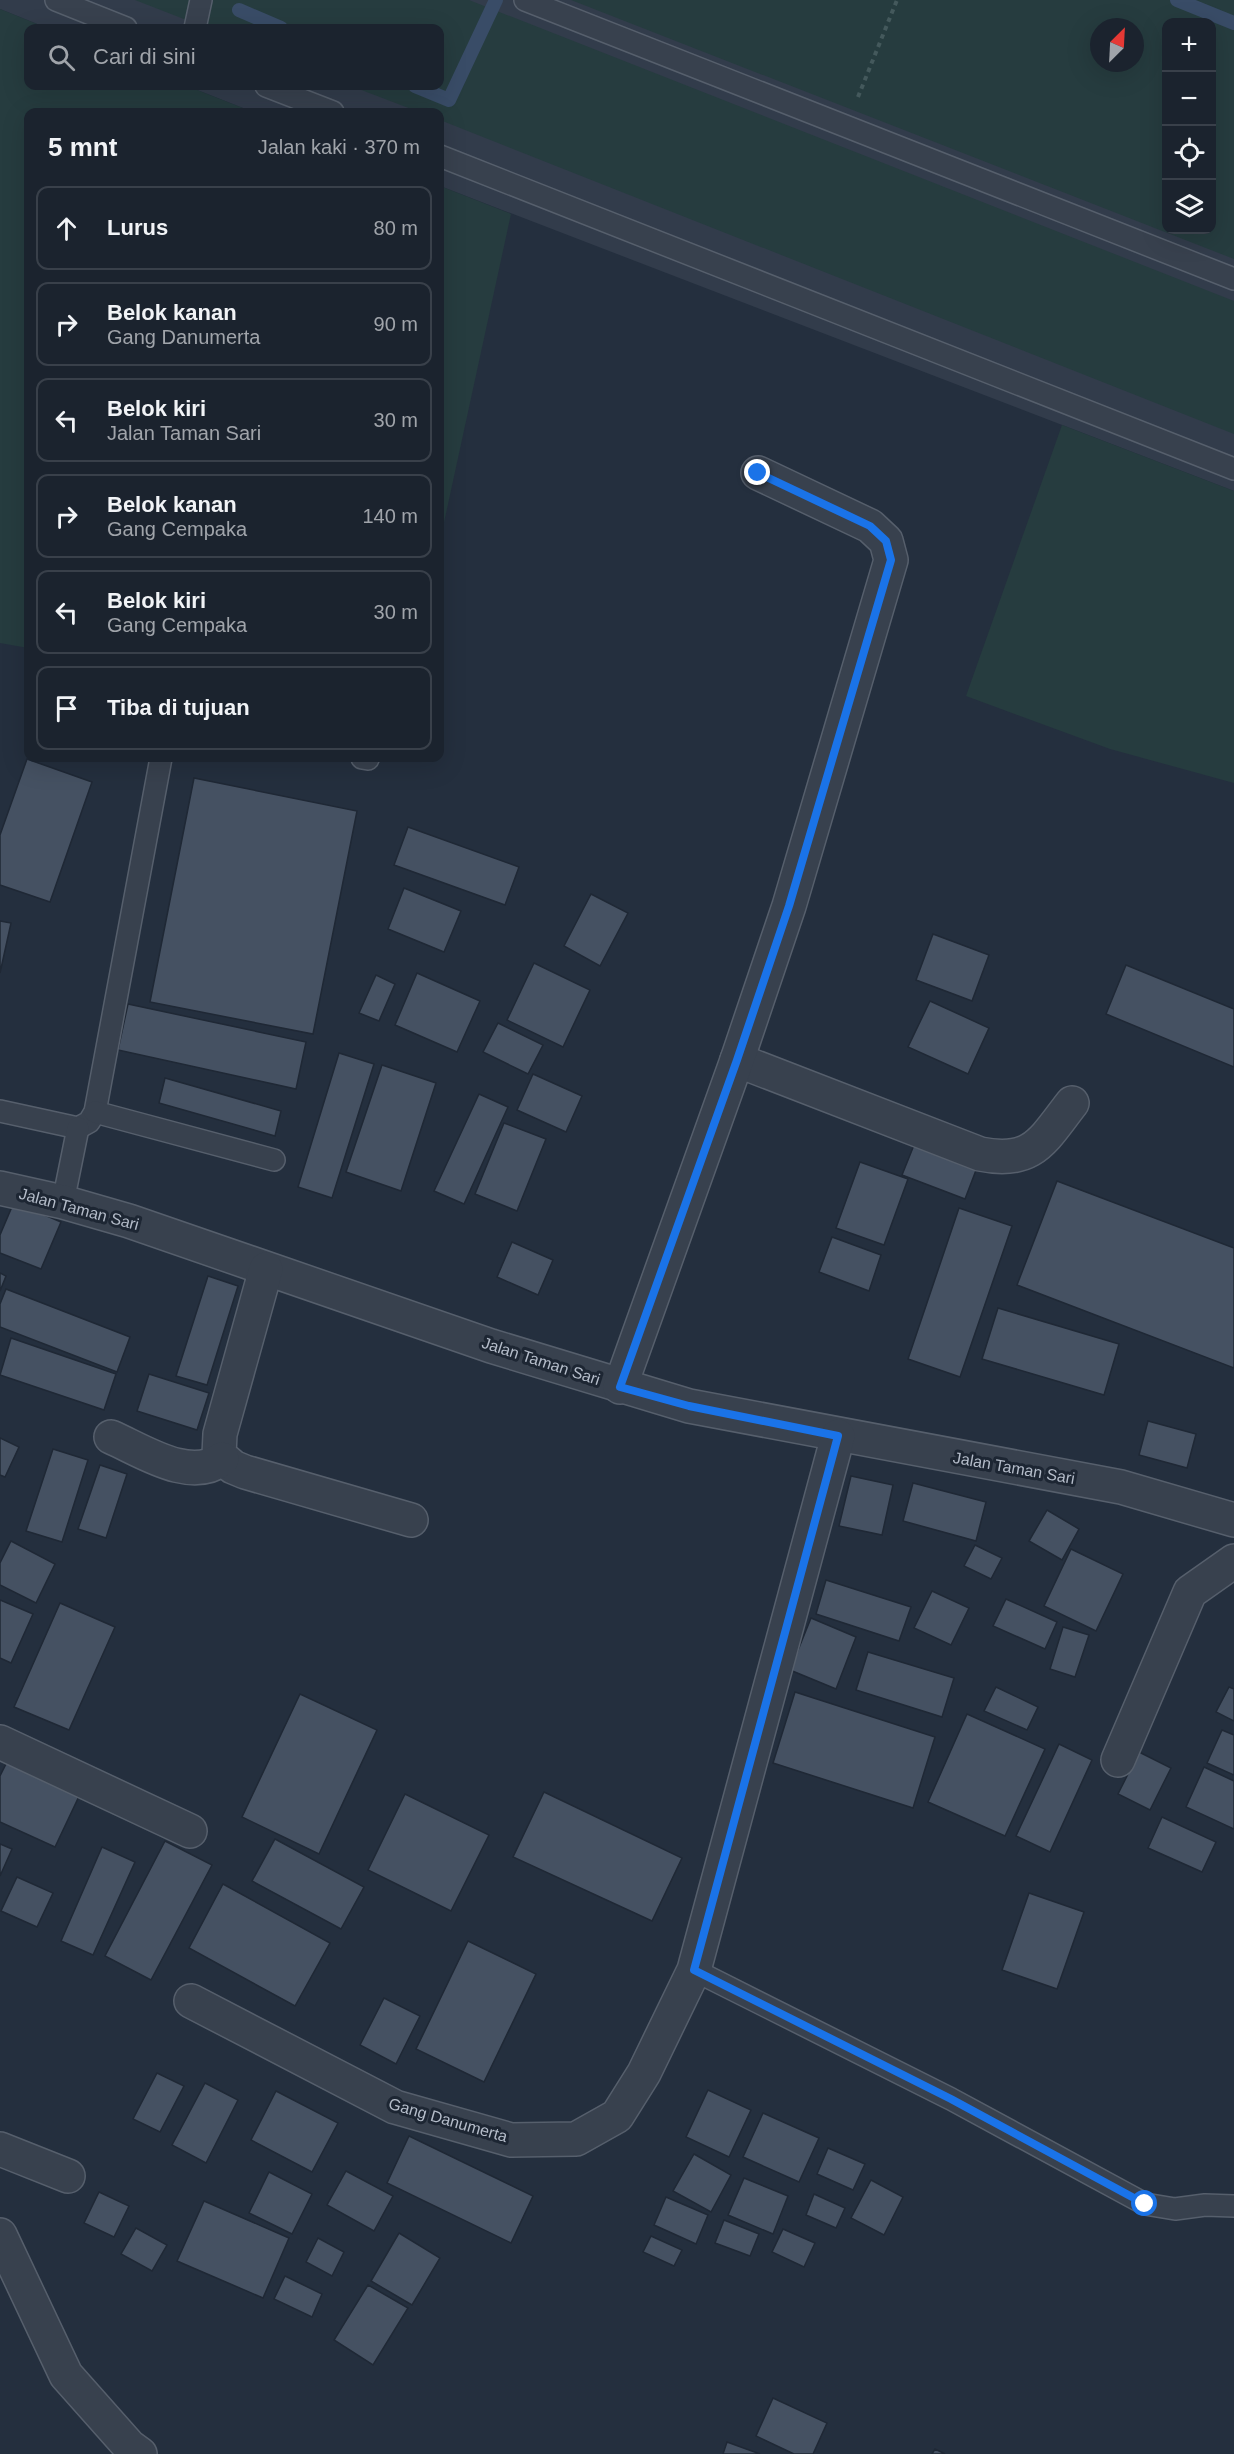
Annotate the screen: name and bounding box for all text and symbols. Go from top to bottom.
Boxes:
north arrow [1090,18,1144,72]
map controls [1162,18,1216,234]
button: + [1162,18,1216,72]
search box [24,24,444,90]
icon: search [45,41,78,74]
text: Cari di sini [93,44,196,69]
button: − [1162,72,1216,126]
button: locate [1162,126,1216,180]
text: 5 mnt [48,132,117,162]
text: Jalan kaki · 370 m [258,136,420,158]
button: layers [1162,180,1216,234]
icon: ahead [50,212,83,245]
text: Lurus [107,215,168,240]
text: 80 m [374,217,418,239]
text: Belok kanan [107,300,237,325]
icon: right [50,308,83,341]
text: 90 m [374,313,418,335]
text: Gang Danumerta [107,326,260,348]
text: Belok kiri [107,396,206,421]
icon: left [50,404,83,437]
text: 30 m [374,409,418,431]
text: Jalan Taman Sari [107,422,261,444]
route end [744,459,770,485]
text: Belok kanan [107,492,237,517]
icon: right [50,500,83,533]
text: 140 m [362,505,418,527]
text: Gang Cempaka [107,518,247,540]
text: Belok kiri [107,588,206,613]
icon: left [50,596,83,629]
text: 30 m [374,601,418,623]
text: Gang Cempaka [107,614,247,636]
icon: arrive [50,692,83,725]
text: Tiba di tujuan [107,695,250,720]
street label: Jalan Taman Sari [17,1185,141,1233]
street label: Jalan Taman Sari [480,1334,602,1388]
street label: Jalan Taman Sari [952,1449,1076,1487]
street label: Gang Danumerta [387,2095,509,2145]
route start [1131,2190,1157,2216]

